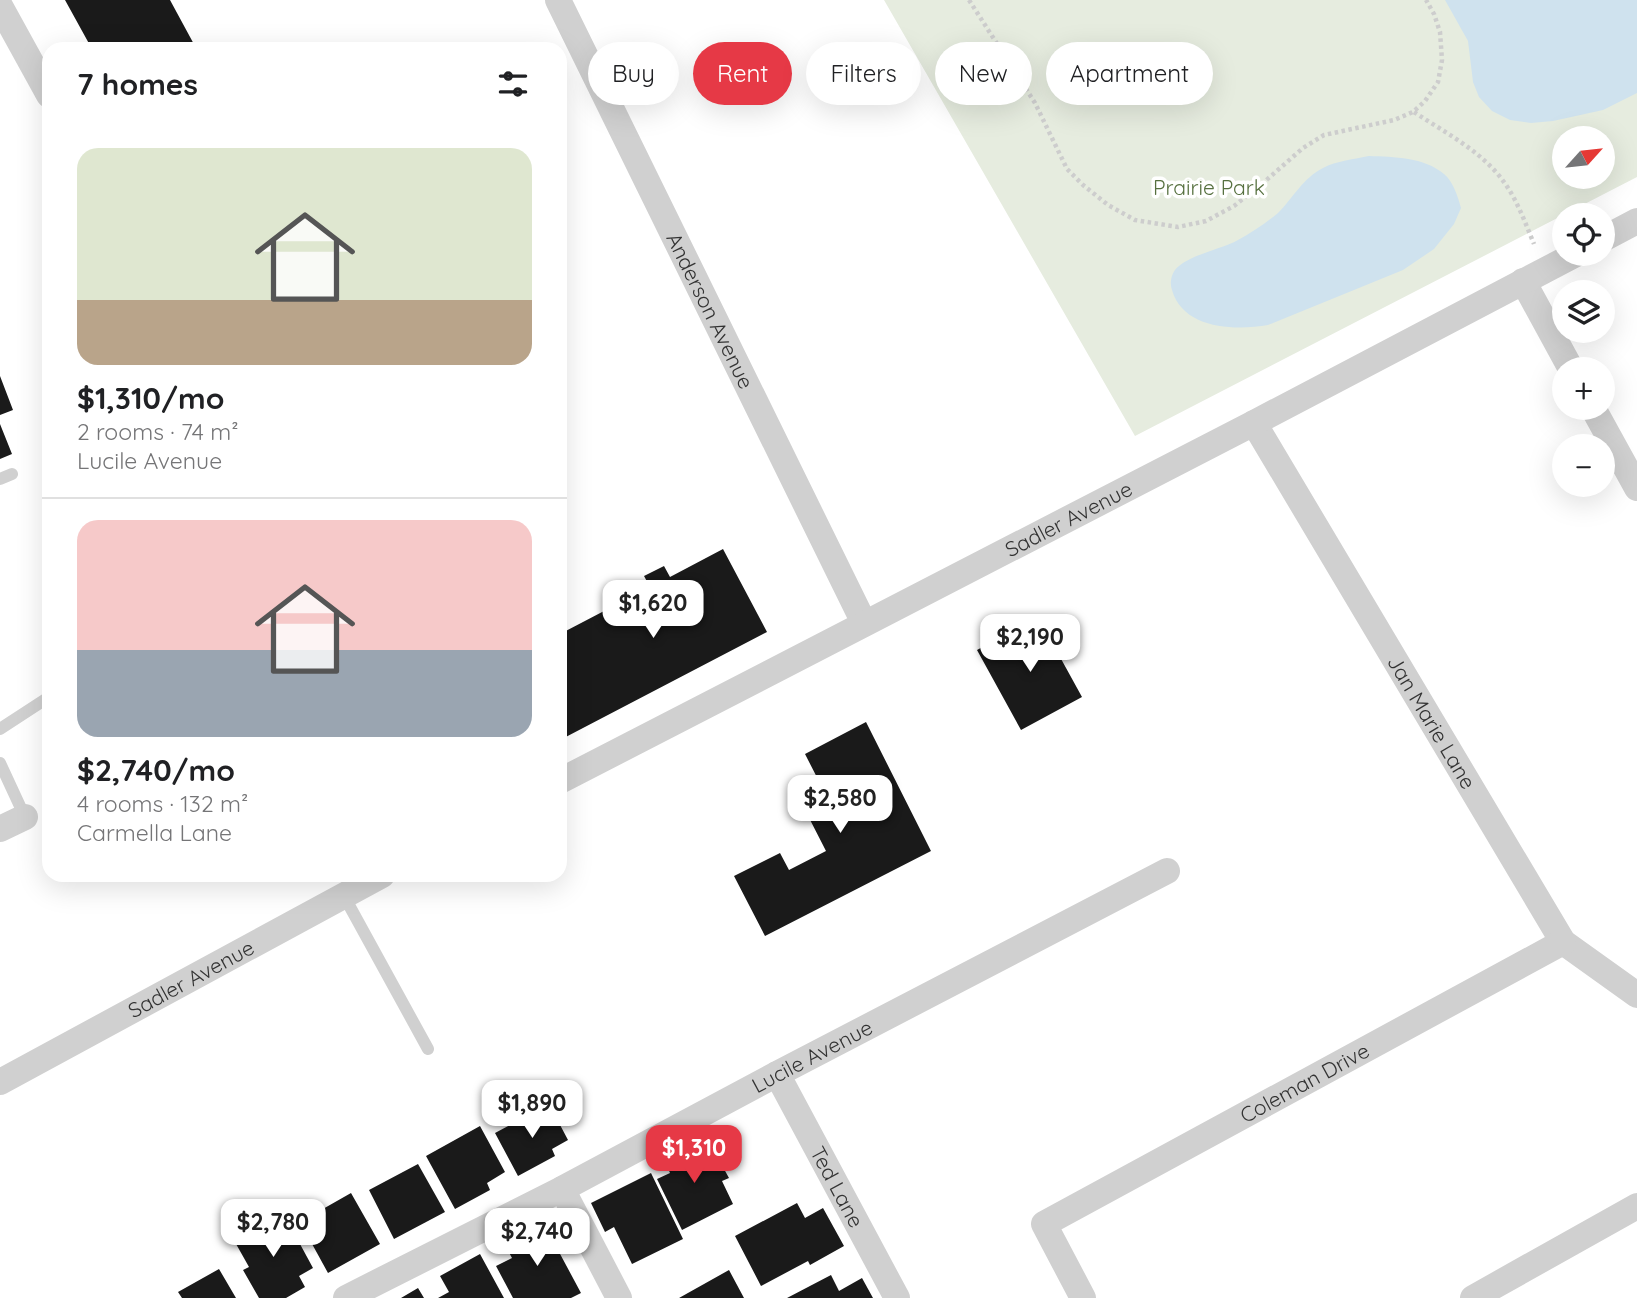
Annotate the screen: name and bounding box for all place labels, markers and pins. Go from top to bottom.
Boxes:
pin: $1,620 [596,580,710,640]
pin: $2,190 [973,614,1087,674]
pin: $2,580 [783,776,897,835]
pin: $1,890 [475,1080,589,1140]
pin: $1,310 [637,1126,751,1185]
pin: $2,780 [216,1200,330,1259]
pin: $2,740 [480,1208,594,1268]

